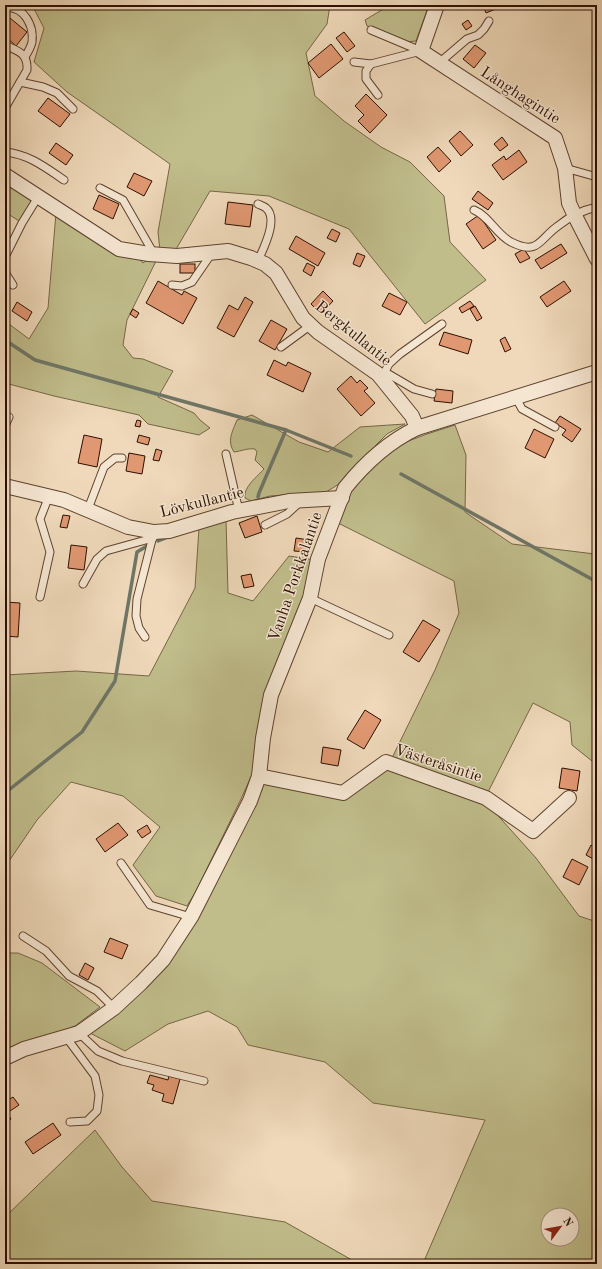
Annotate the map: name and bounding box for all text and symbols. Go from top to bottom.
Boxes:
street label: Långhagintie [477,64,563,128]
street label: Bergkullantie [312,299,394,369]
street label: Lövkullantie [158,485,246,521]
street label: Vanha Porkkalantie [266,510,326,644]
street label: Västeråsintie [392,742,484,786]
north arrow [540,1207,580,1247]
text: N [560,1216,574,1229]

